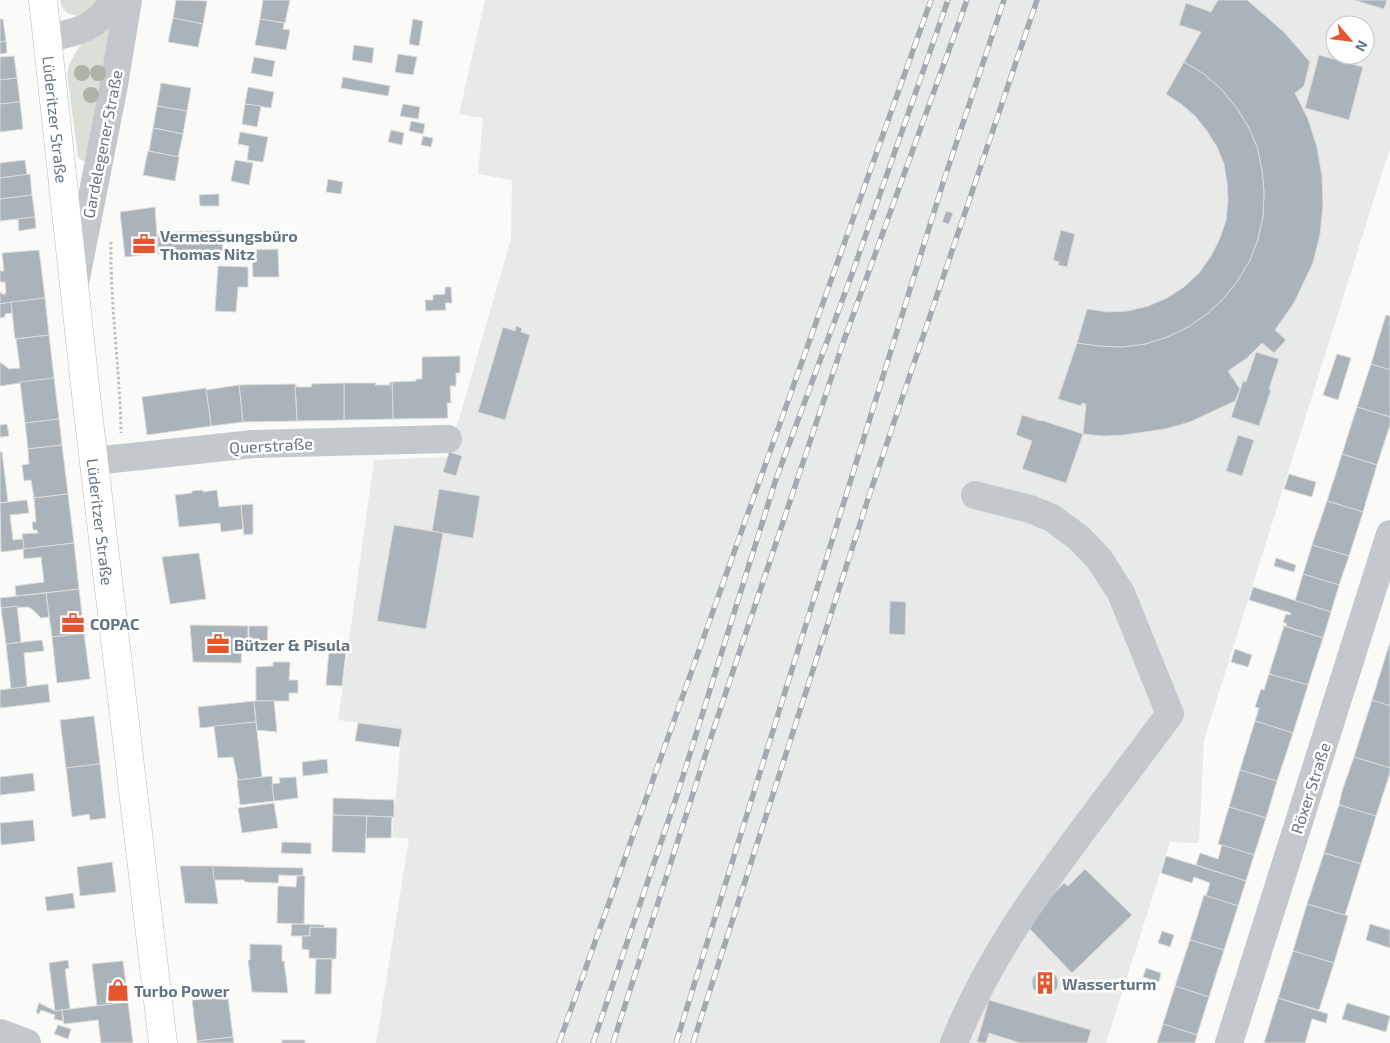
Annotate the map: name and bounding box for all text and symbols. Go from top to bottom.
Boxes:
north arrow [1325,15,1375,65]
text: N [1352,38,1372,55]
street label: Lüderitzer Straße [40,55,72,184]
street label: Gardelegener Straße [78,68,126,220]
place label: Vermessungsbüro Thomas Nitz [160,226,298,263]
office icon: Vermessungsbüro Thomas Nitz [131,231,157,257]
street label: Querstraße [229,433,313,458]
street label: Lüderitzer Straße [84,457,118,586]
office icon: COPAC [60,610,86,636]
place label: COPAC [90,614,139,633]
office icon: Bützer & Pisula [205,631,231,657]
place label: Bützer & Pisula [234,635,350,654]
street label: Röxer Straße [1286,740,1334,836]
building icon: Wasserturm [1032,970,1058,996]
place label: Wasserturm [1062,974,1156,993]
shop icon: Turbo Power [105,977,131,1003]
place label: Turbo Power [134,981,230,1000]

